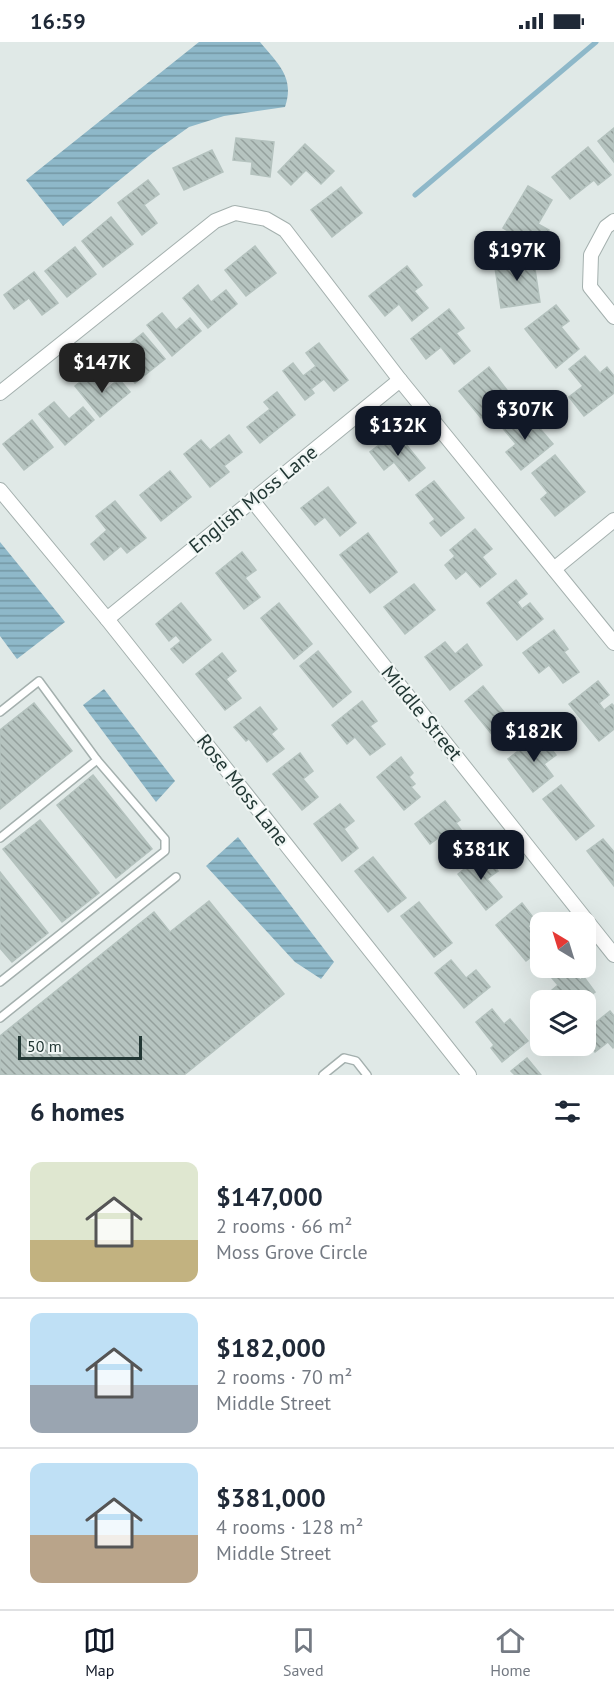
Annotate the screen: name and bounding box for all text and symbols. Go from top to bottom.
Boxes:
text: 16:59 [30,7,86,35]
pin: $197K [475,231,559,282]
text: $197K [488,237,546,263]
pin: $147K [60,343,144,394]
text: $147K [73,349,131,375]
pin: $307K [483,390,567,441]
text: $307K [496,396,554,422]
pin: $132K [356,406,440,457]
text: $132K [369,412,427,438]
street label: English Moss Lane [183,439,323,559]
street label: Middle Street [376,660,468,766]
pin: $182K [492,712,576,763]
text: $182K [505,718,563,744]
street label: Rose Moss Lane [191,729,295,851]
pin: $381K [439,830,523,881]
text: $381K [452,836,510,862]
north arrow [530,912,596,978]
map controls [530,912,596,1056]
button: layers [530,990,596,1056]
scale bar [18,1033,142,1061]
text: 50 m [27,1036,62,1056]
text: 6 homes [30,1095,125,1128]
icon: filters [551,1095,584,1128]
text: $147,000 [216,1180,323,1213]
icon: home [78,1186,150,1258]
text: 2 rooms · 66 m² [216,1213,352,1239]
text: Moss Grove Circle [216,1239,368,1265]
text: $182,000 [216,1331,326,1364]
icon: home [78,1337,150,1409]
text: 2 rooms · 70 m² [216,1364,352,1390]
text: Middle Street [216,1390,331,1416]
text: $381,000 [216,1481,326,1514]
icon: home [78,1487,150,1559]
text: 4 rooms · 128 m² [216,1514,363,1540]
text: Middle Street [216,1540,331,1566]
tab: Map [83,1624,116,1680]
tab: Saved [283,1624,324,1680]
tab: Home [490,1624,531,1680]

